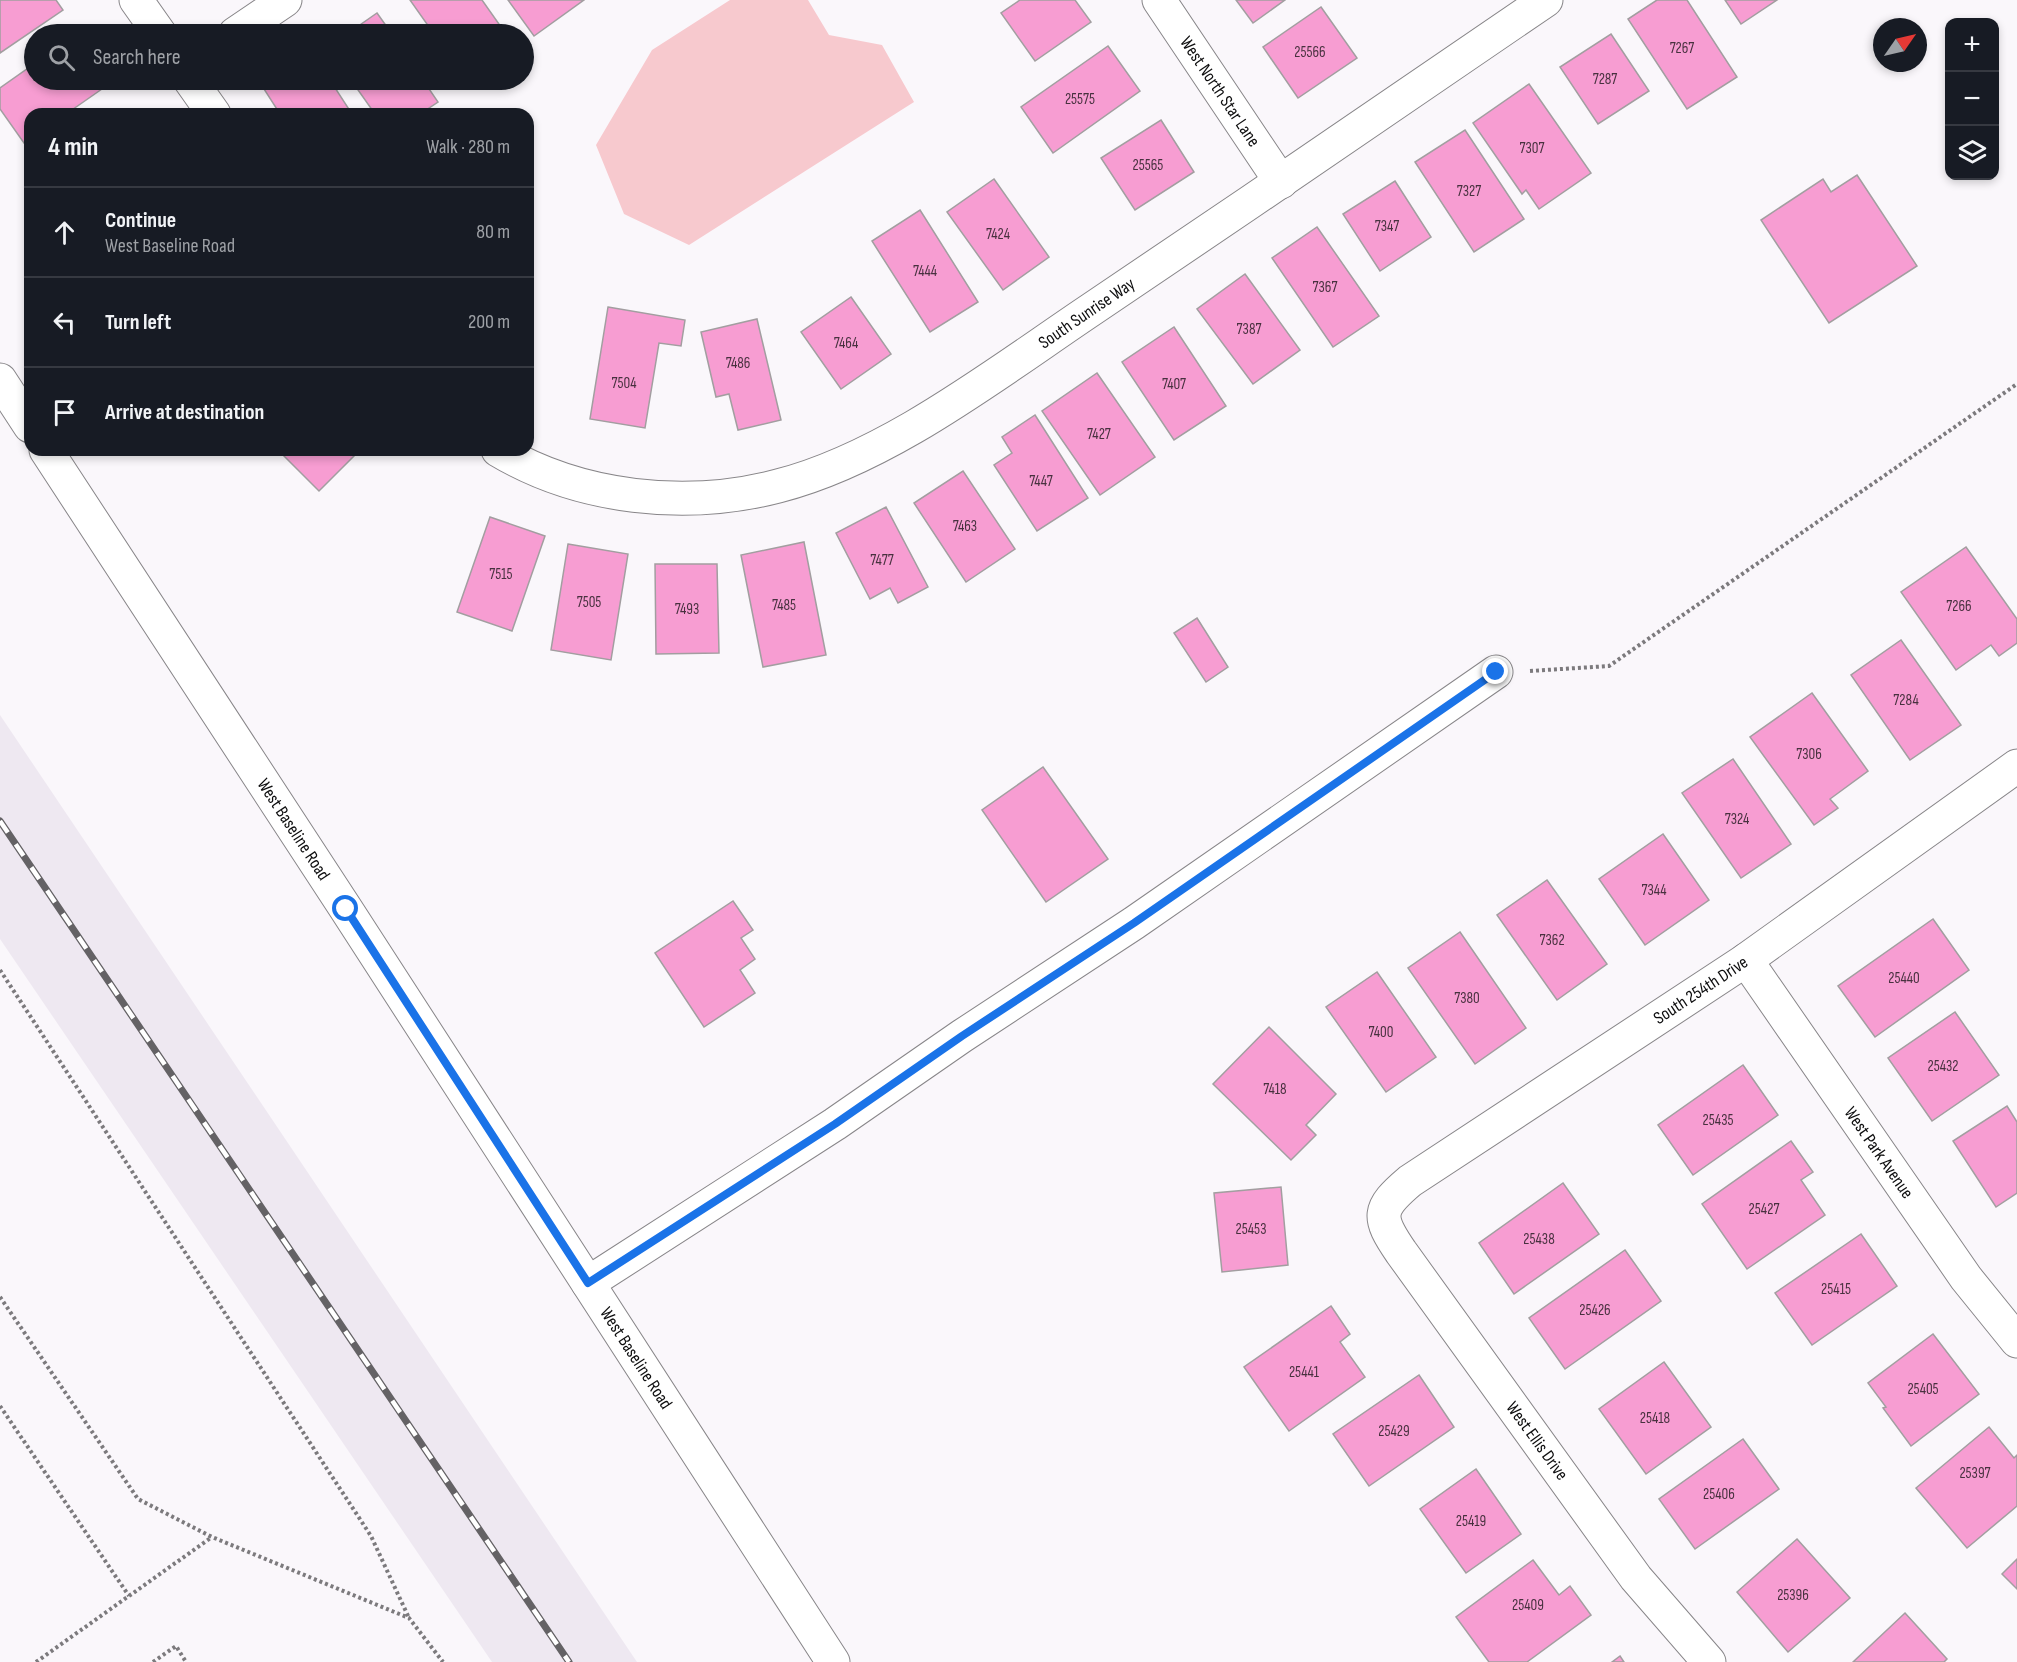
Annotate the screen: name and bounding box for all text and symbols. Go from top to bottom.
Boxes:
north arrow [1873,18,1927,72]
map controls [1945,18,1999,180]
button: + [1945,18,1999,72]
search box [24,24,534,90]
street label: West North Star Lane [1176,32,1265,151]
house number: 7267 [1670,39,1694,58]
icon: search [45,41,78,74]
house number: 25566 [1294,43,1326,62]
text: Search here [93,44,180,71]
house number: 7287 [1593,70,1617,89]
button: − [1945,72,1999,126]
house number: 25575 [1065,90,1095,109]
button: layers [1945,126,1999,180]
text: 4 min [48,132,98,163]
text: Walk · 280 m [426,135,510,159]
house number: 7307 [1520,139,1544,158]
house number: 25565 [1133,156,1163,175]
house number: 7327 [1457,182,1481,201]
text: Continue [105,207,176,234]
icon: ahead [48,216,81,249]
house number: 7347 [1375,217,1399,236]
text: 80 m [476,220,510,244]
house number: 7424 [986,225,1010,244]
text: West Baseline Road [105,234,235,258]
house number: 7444 [913,262,937,281]
street label: South Sunrise Way [1034,273,1139,353]
house number: 7367 [1313,278,1337,297]
icon: left [48,306,81,339]
text: Turn left [105,309,171,336]
text: 200 m [468,310,510,334]
house number: 7387 [1237,320,1261,339]
house number: 7464 [834,334,858,353]
house number: 7486 [726,354,750,373]
house number: 7504 [612,374,636,393]
house number: 7407 [1162,375,1186,394]
icon: arrive [48,396,81,429]
text: Arrive at destination [105,399,264,426]
house number: 7427 [1087,425,1111,444]
house number: 7447 [1029,472,1053,491]
house number: 7463 [953,517,977,536]
house number: 7477 [870,551,894,570]
house number: 7515 [489,565,513,584]
house number: 7505 [577,593,601,612]
house number: 7485 [772,596,796,615]
house number: 7266 [1946,597,1972,616]
house number: 7493 [675,600,699,619]
route end [1482,658,1508,684]
house number: 7284 [1893,691,1919,710]
house number: 7306 [1796,745,1822,764]
street label: West Baseline Road [253,774,335,884]
house number: 7324 [1725,810,1749,829]
house number: 7344 [1642,881,1666,900]
route start [332,895,358,921]
house number: 7362 [1539,931,1565,950]
street label: South 254th Drive [1649,951,1752,1029]
house number: 25440 [1888,969,1920,988]
house number: 7380 [1454,989,1480,1008]
house number: 7400 [1369,1023,1393,1042]
house number: 25432 [1927,1057,1959,1076]
house number: 7418 [1263,1080,1287,1099]
street label: West Park Avenue [1840,1103,1918,1202]
house number: 25435 [1703,1111,1733,1130]
house number: 25427 [1749,1200,1779,1219]
house number: 25453 [1236,1220,1266,1239]
house number: 25438 [1523,1230,1555,1249]
house number: 25415 [1821,1280,1851,1299]
house number: 25426 [1579,1301,1611,1320]
street label: West Baseline Road [596,1303,677,1413]
house number: 25441 [1289,1363,1320,1382]
house number: 25405 [1907,1380,1939,1399]
street label: West Ellis Drive [1501,1398,1573,1484]
house number: 25418 [1640,1409,1670,1428]
house number: 25429 [1378,1422,1410,1441]
house number: 25397 [1959,1464,1991,1483]
house number: 25406 [1703,1485,1735,1504]
house number: 25419 [1456,1512,1486,1531]
house number: 25396 [1777,1586,1809,1605]
house number: 25409 [1512,1596,1544,1615]

